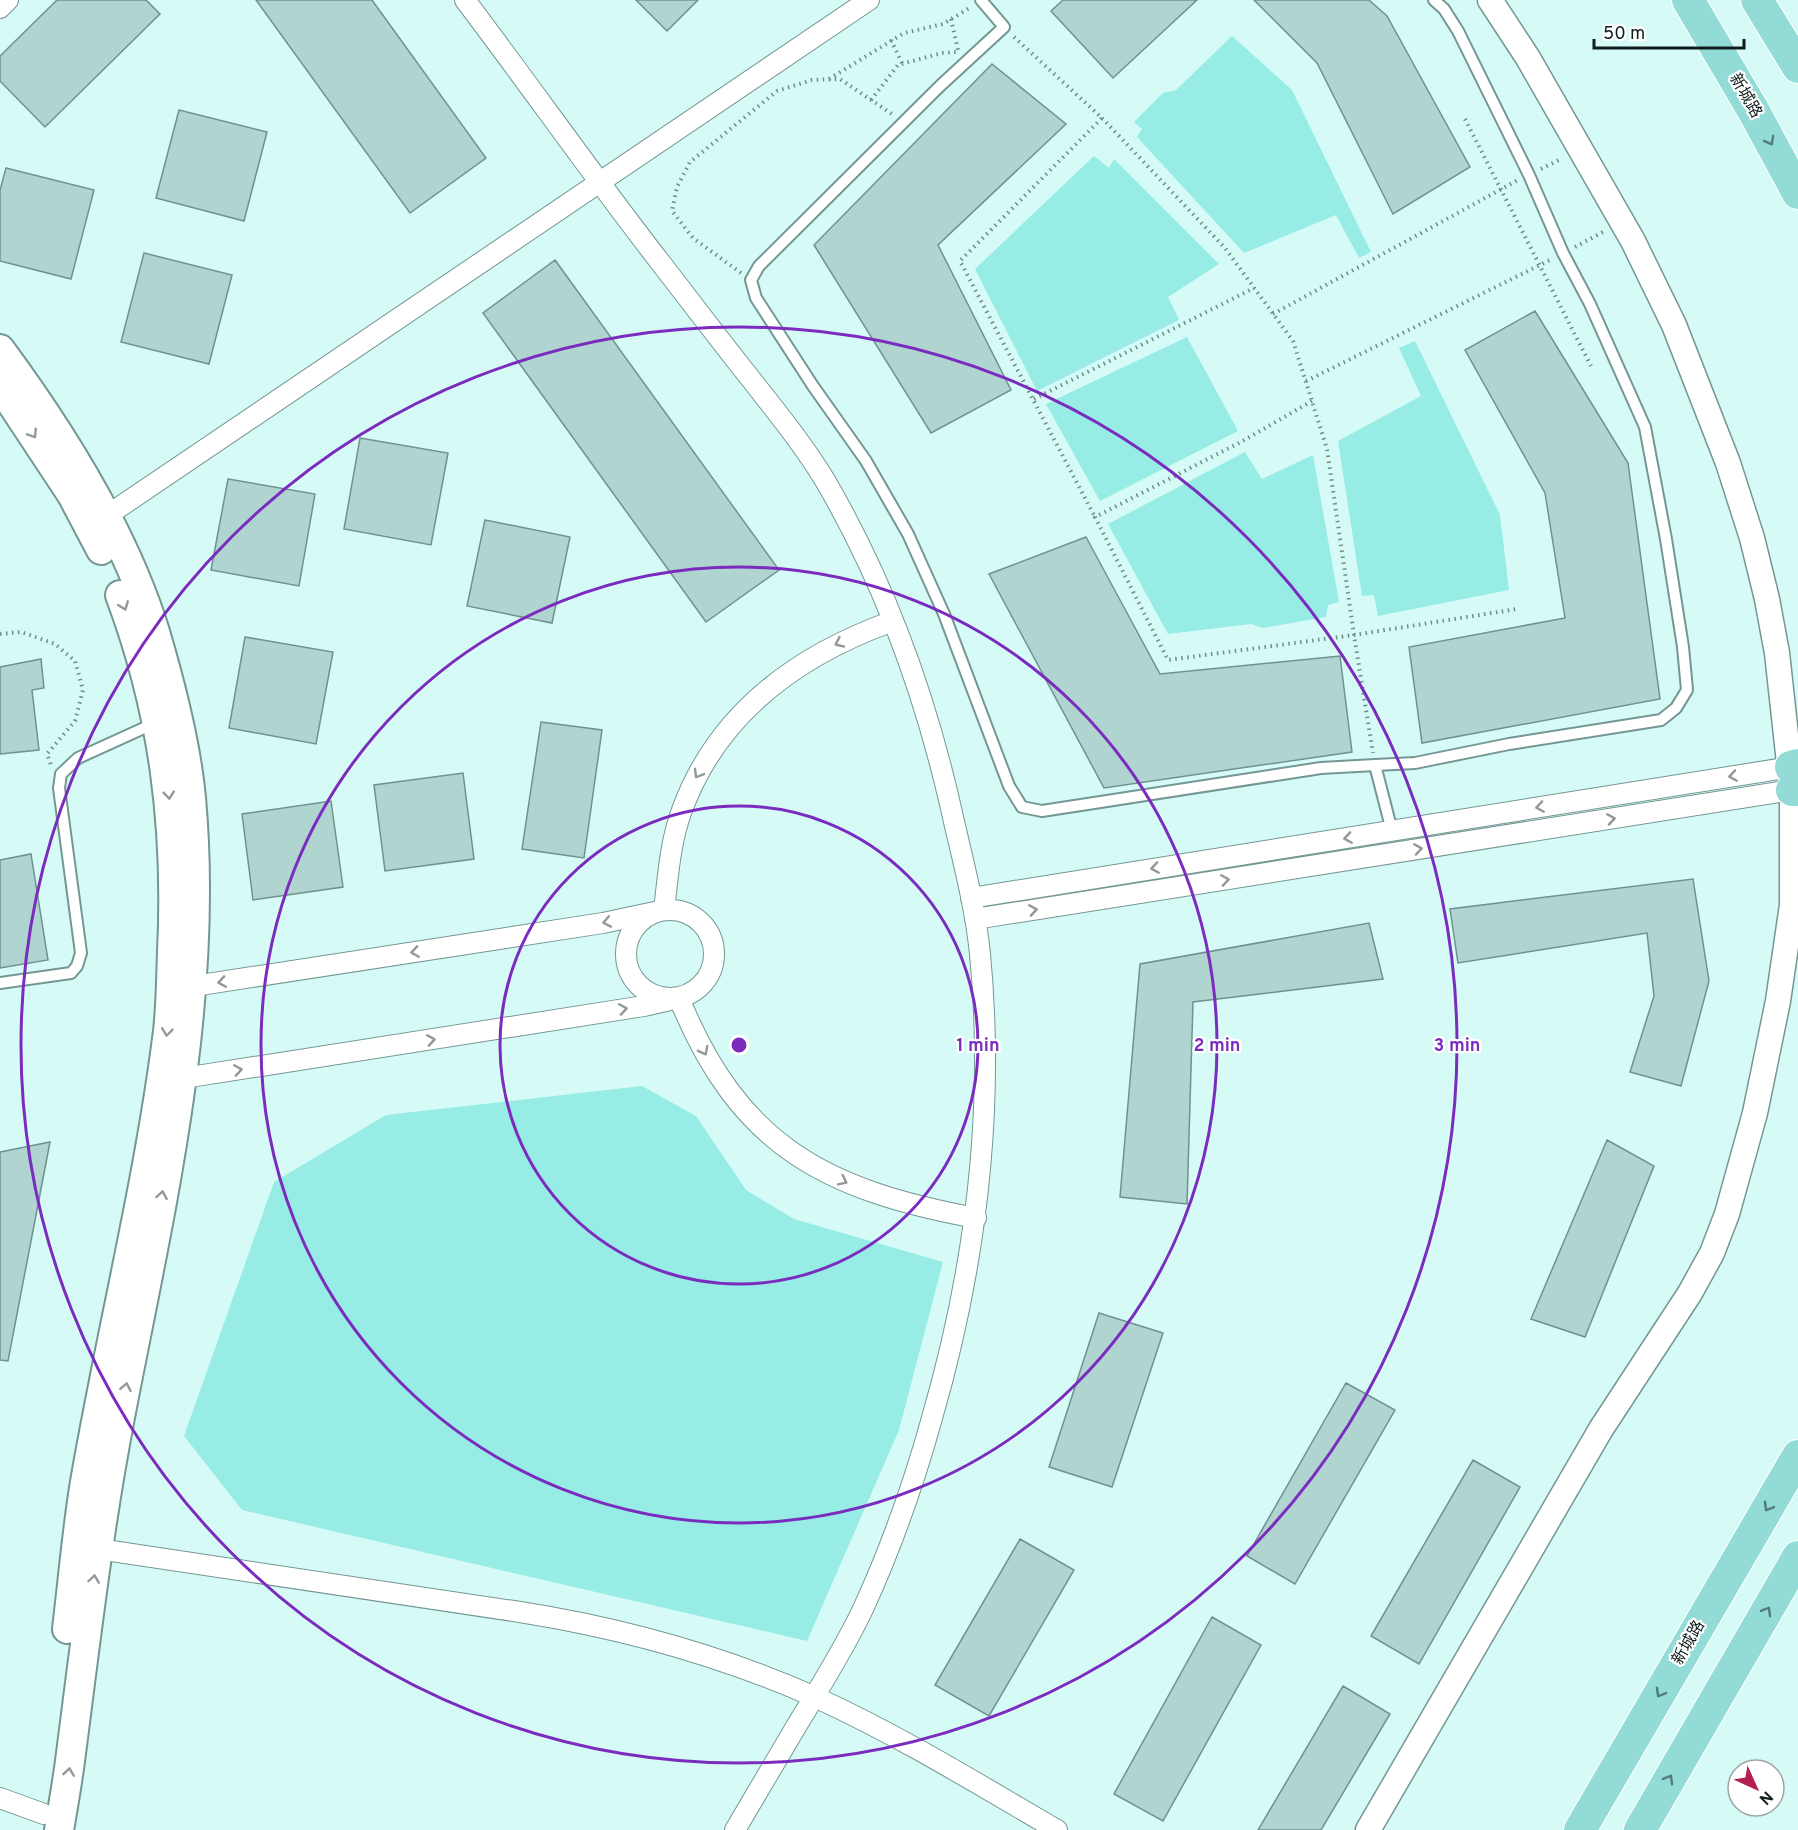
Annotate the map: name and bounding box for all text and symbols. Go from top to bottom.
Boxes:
scale bar [1594,12,1744,50]
text: 50 m [1603,23,1645,46]
street label: 新城路 [1724,70,1766,122]
one-way arrow [1763,135,1774,145]
one-way arrow [25,428,37,438]
one-way arrow [117,600,129,611]
one-way arrow [834,636,845,648]
one-way arrow [694,768,706,778]
one-way arrow [1728,770,1737,782]
one-way arrow [162,791,175,800]
one-way arrow [1536,800,1546,813]
one-way arrow [1606,813,1615,825]
one-way arrow [1343,831,1352,843]
one-way arrow [1413,843,1423,856]
one-way arrow [1150,862,1160,874]
one-way arrow [1221,874,1230,886]
one-way arrow [1027,904,1037,917]
one-way arrow [603,915,613,928]
one-way arrow [410,946,419,958]
one-way arrow [217,975,226,987]
one-way arrow [619,1004,628,1016]
one-way arrow [162,1027,174,1036]
one-way arrow [426,1034,435,1046]
centre of rings [729,1035,749,1055]
text: 1 min [956,1035,1000,1058]
text: 2 min [1193,1035,1241,1058]
text: 3 min [1434,1035,1480,1058]
one-way arrow [697,1045,708,1055]
one-way arrow [233,1064,243,1076]
one-way arrow [837,1174,848,1186]
one-way arrow [155,1190,168,1200]
one-way arrow [119,1382,132,1392]
one-way arrow [1764,1501,1776,1511]
one-way arrow [87,1574,99,1583]
one-way arrow [1760,1606,1771,1617]
street label: 新城路 [1668,1617,1710,1669]
one-way arrow [1655,1687,1667,1697]
north arrow [1726,1758,1786,1818]
one-way arrow [62,1768,74,1777]
one-way arrow [1662,1775,1674,1785]
text: N [1754,1786,1776,1808]

